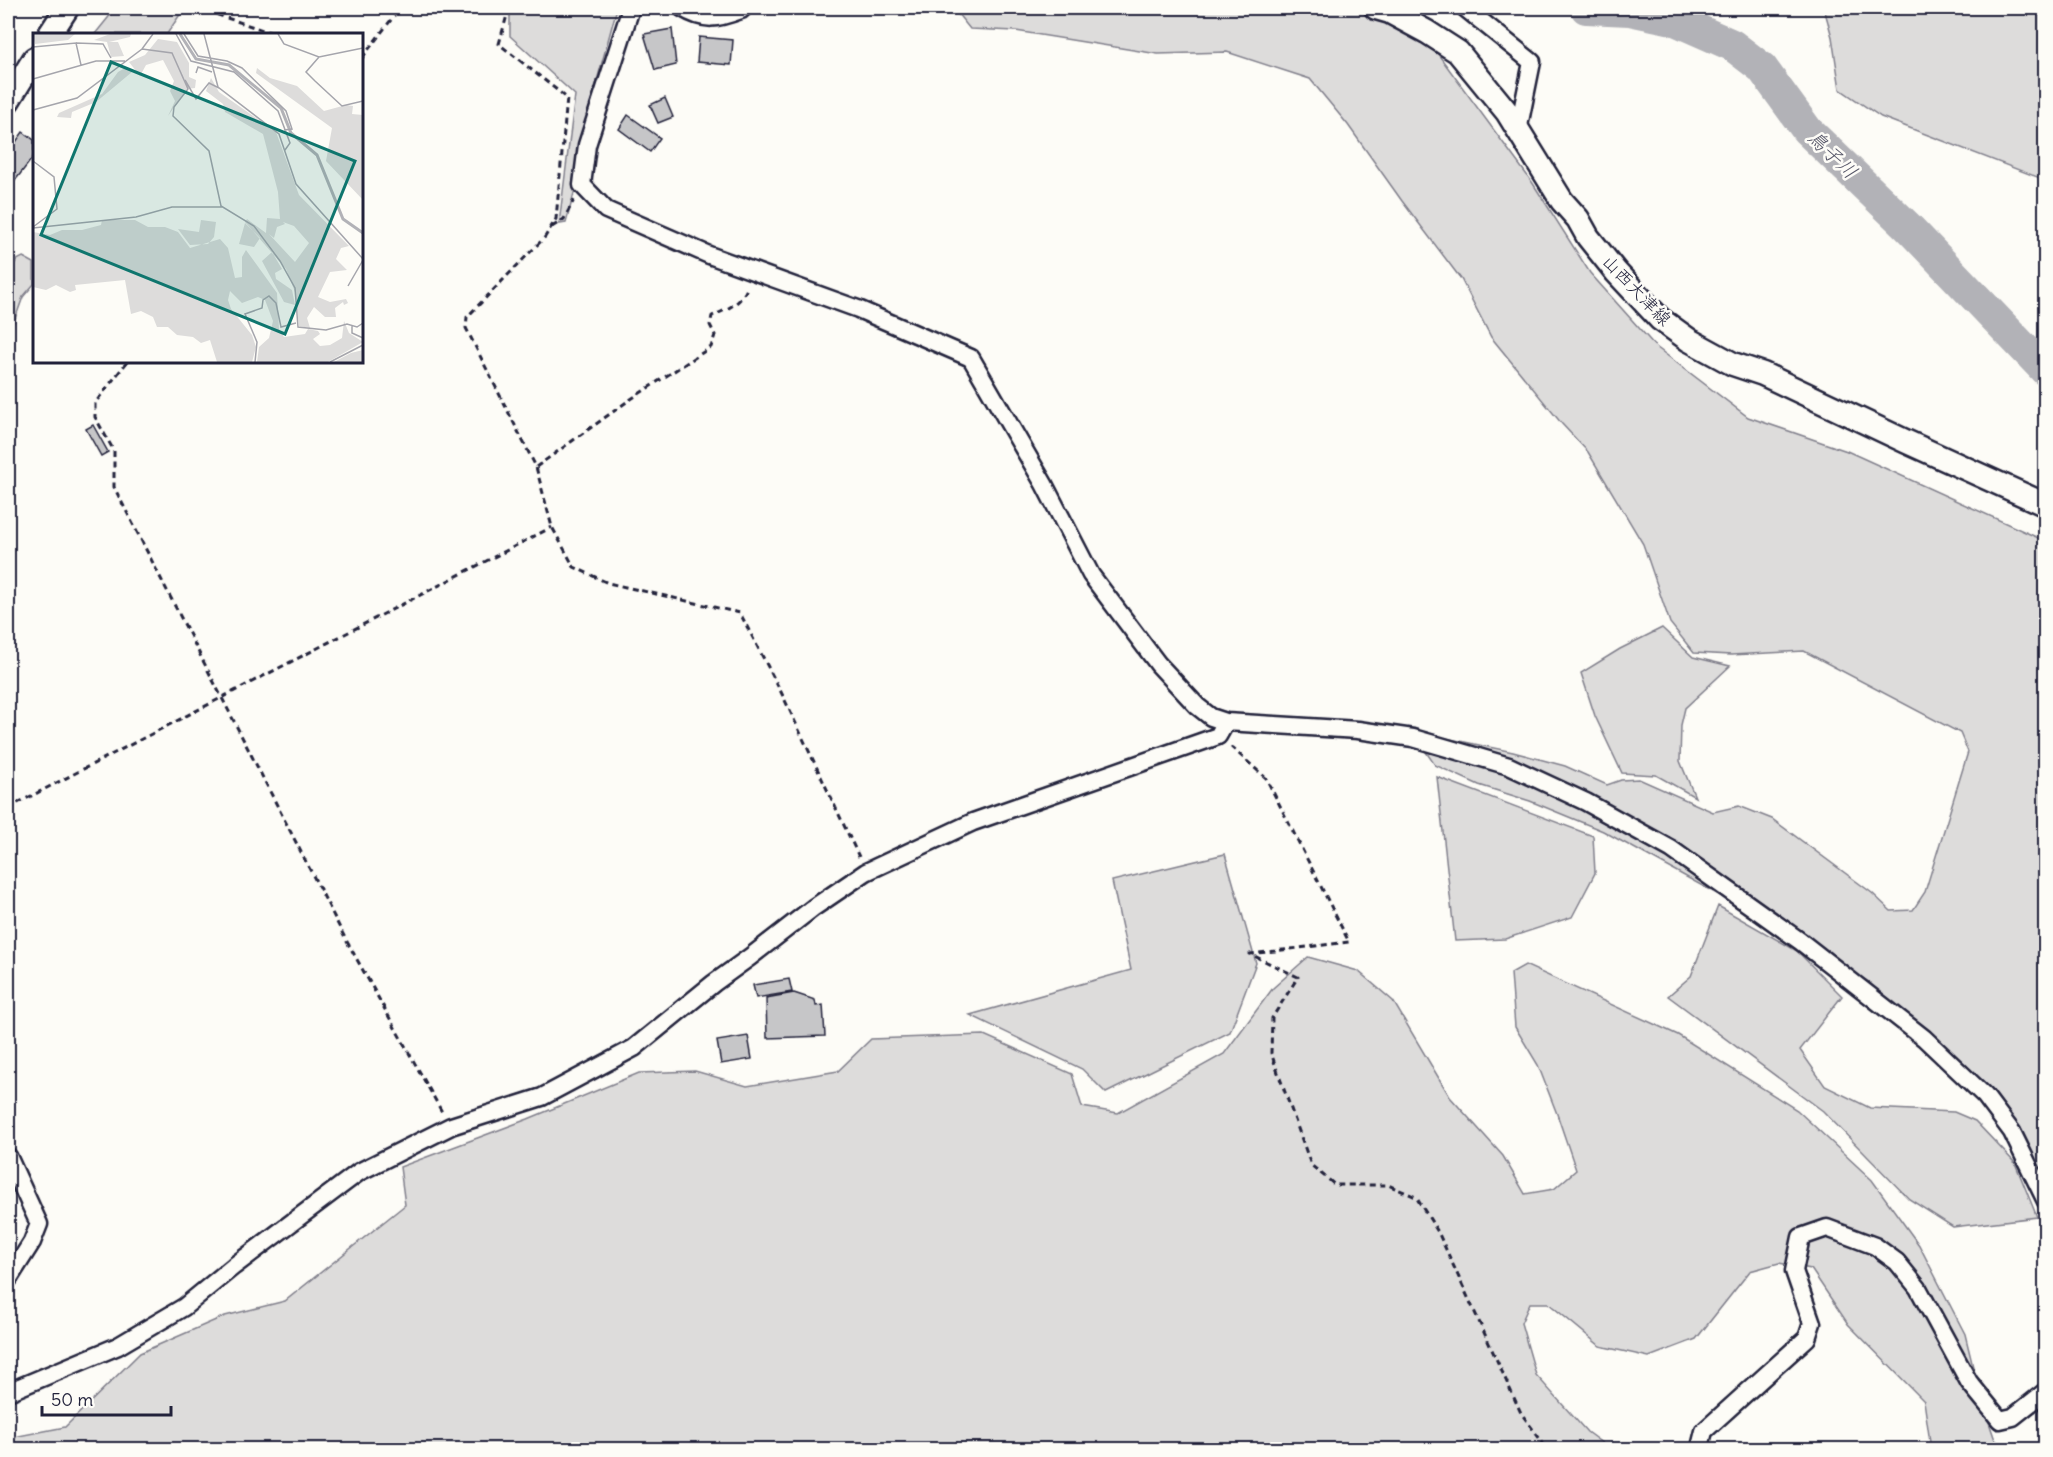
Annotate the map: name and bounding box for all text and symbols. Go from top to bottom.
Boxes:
inset map [33,33,363,363]
water label: 鳥子川 [1803,124,1863,184]
street label: 山西大津線 [1597,250,1677,330]
scale bar [42,1379,171,1417]
text: 50 m [51,1388,93,1411]

